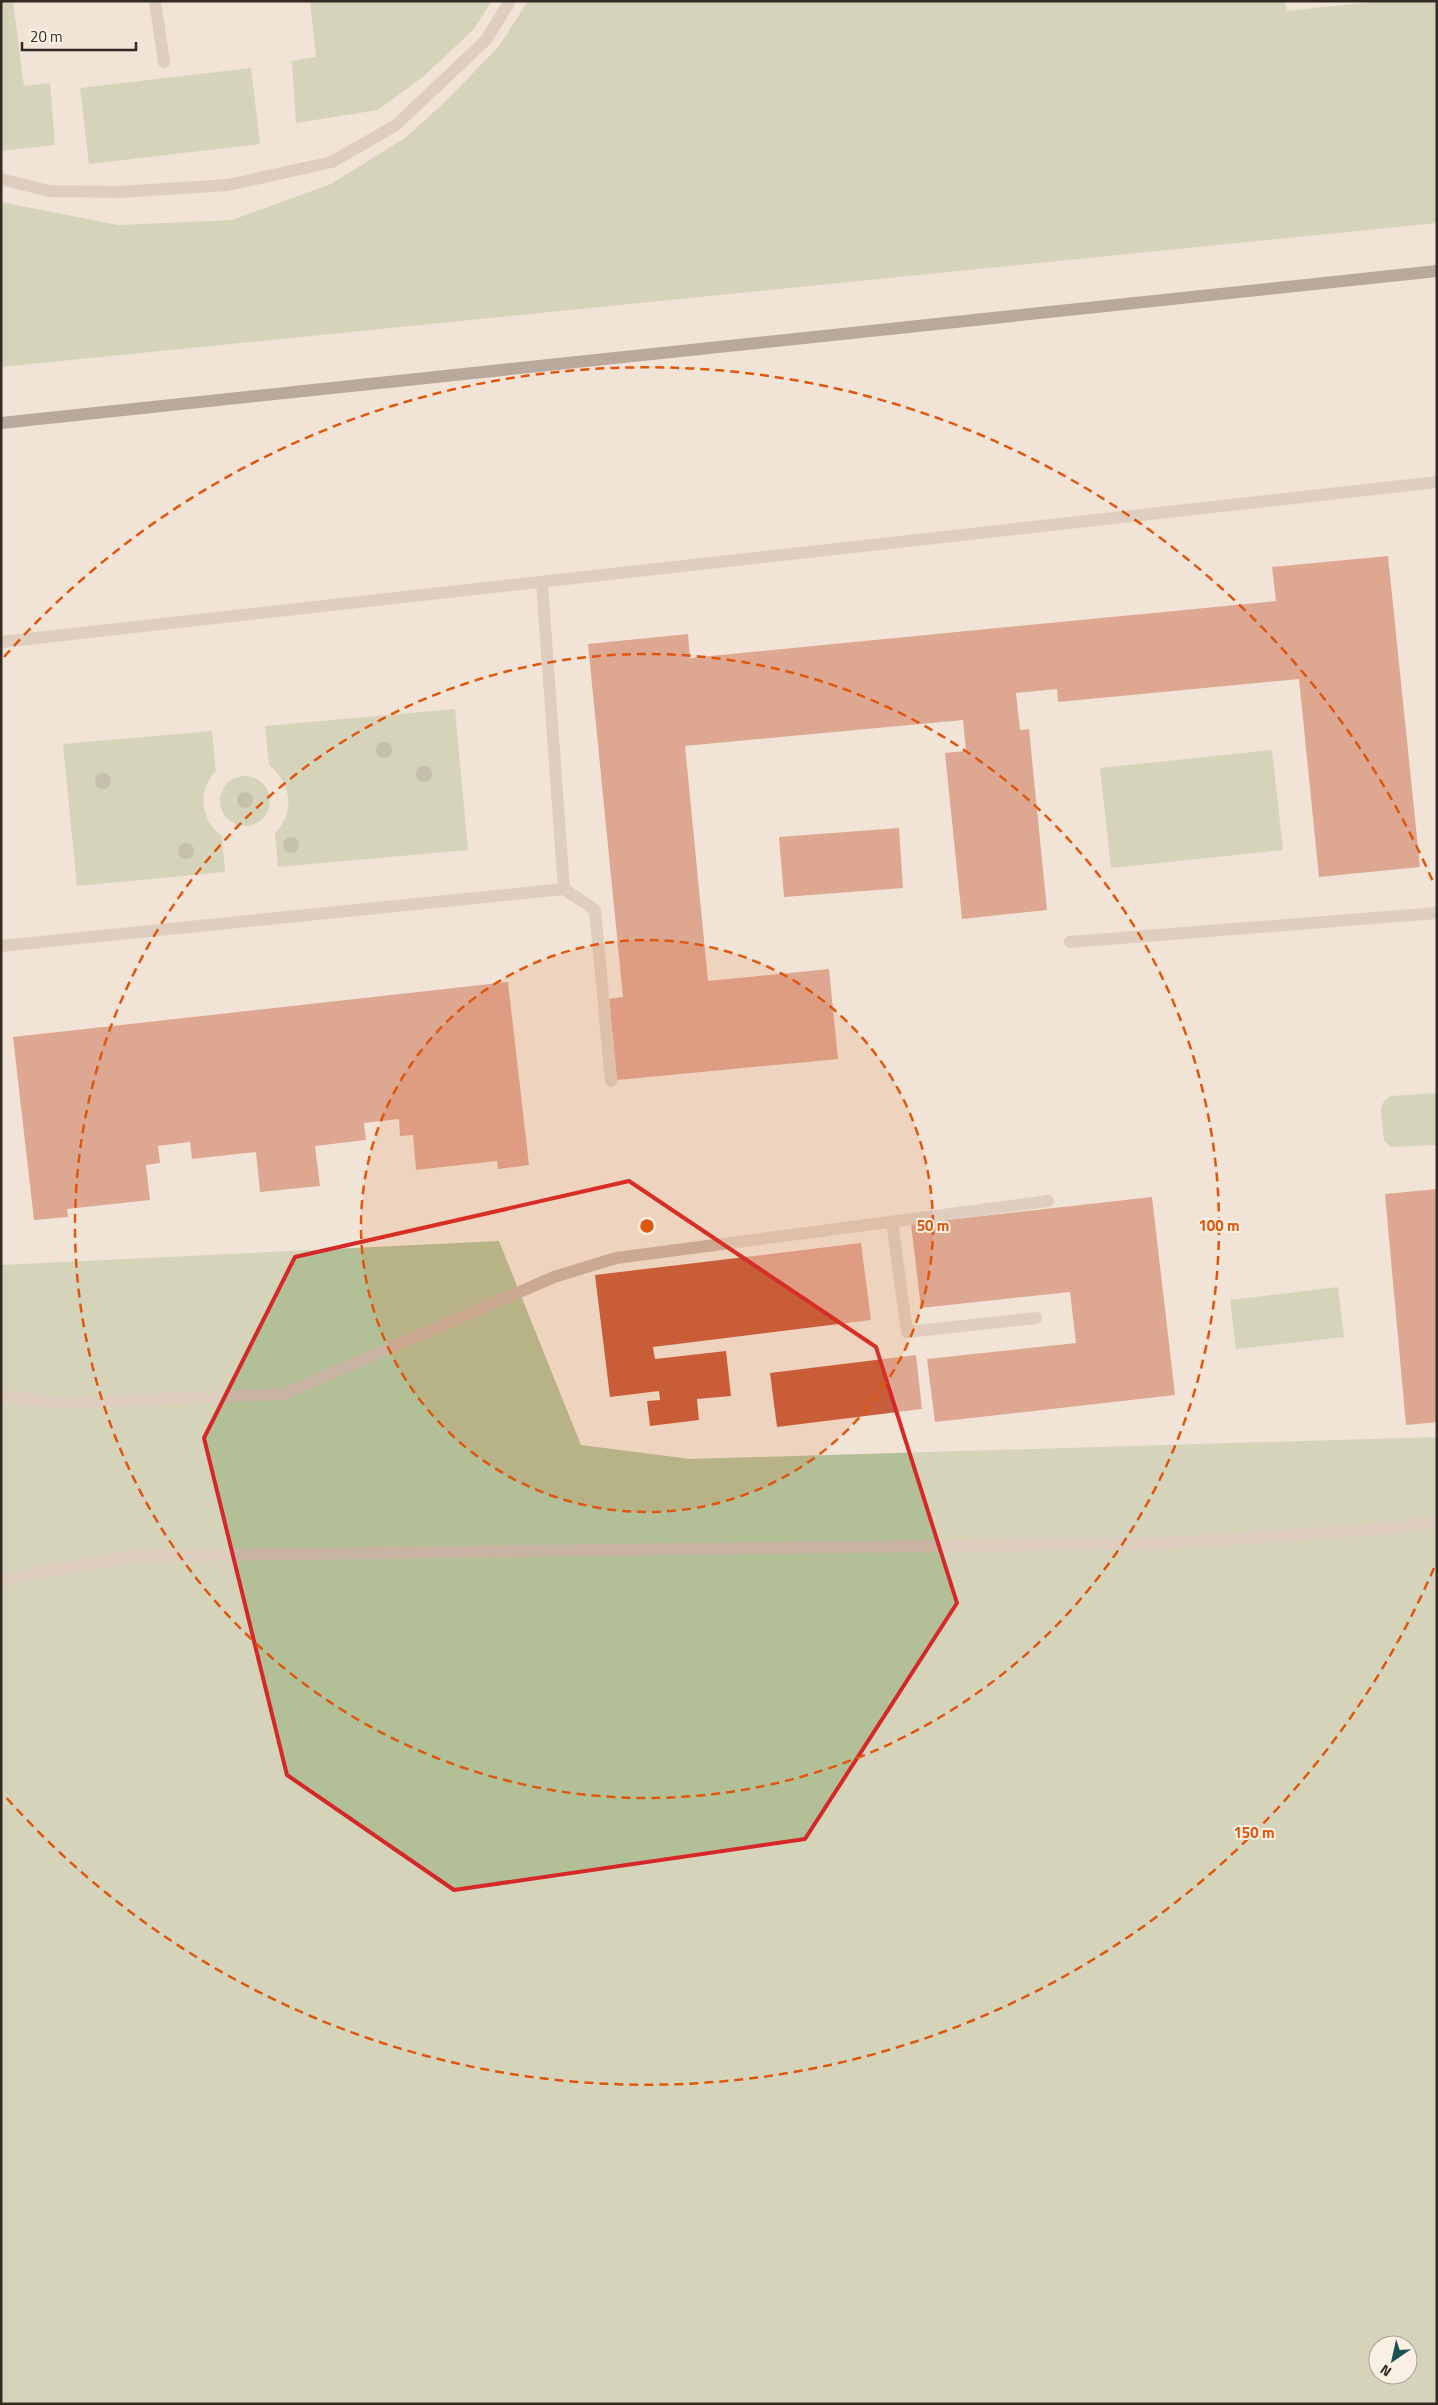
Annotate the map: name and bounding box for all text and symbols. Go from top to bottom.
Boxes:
scale bar [22,20,136,52]
text: 20 m [30,25,63,48]
text: 50 m [917,1214,949,1237]
text: 100 m [1198,1214,1240,1237]
centre of rings [638,1217,656,1235]
text: 150 m [1233,1821,1275,1844]
north arrow [1368,2335,1418,2385]
text: N [1376,2360,1395,2383]

